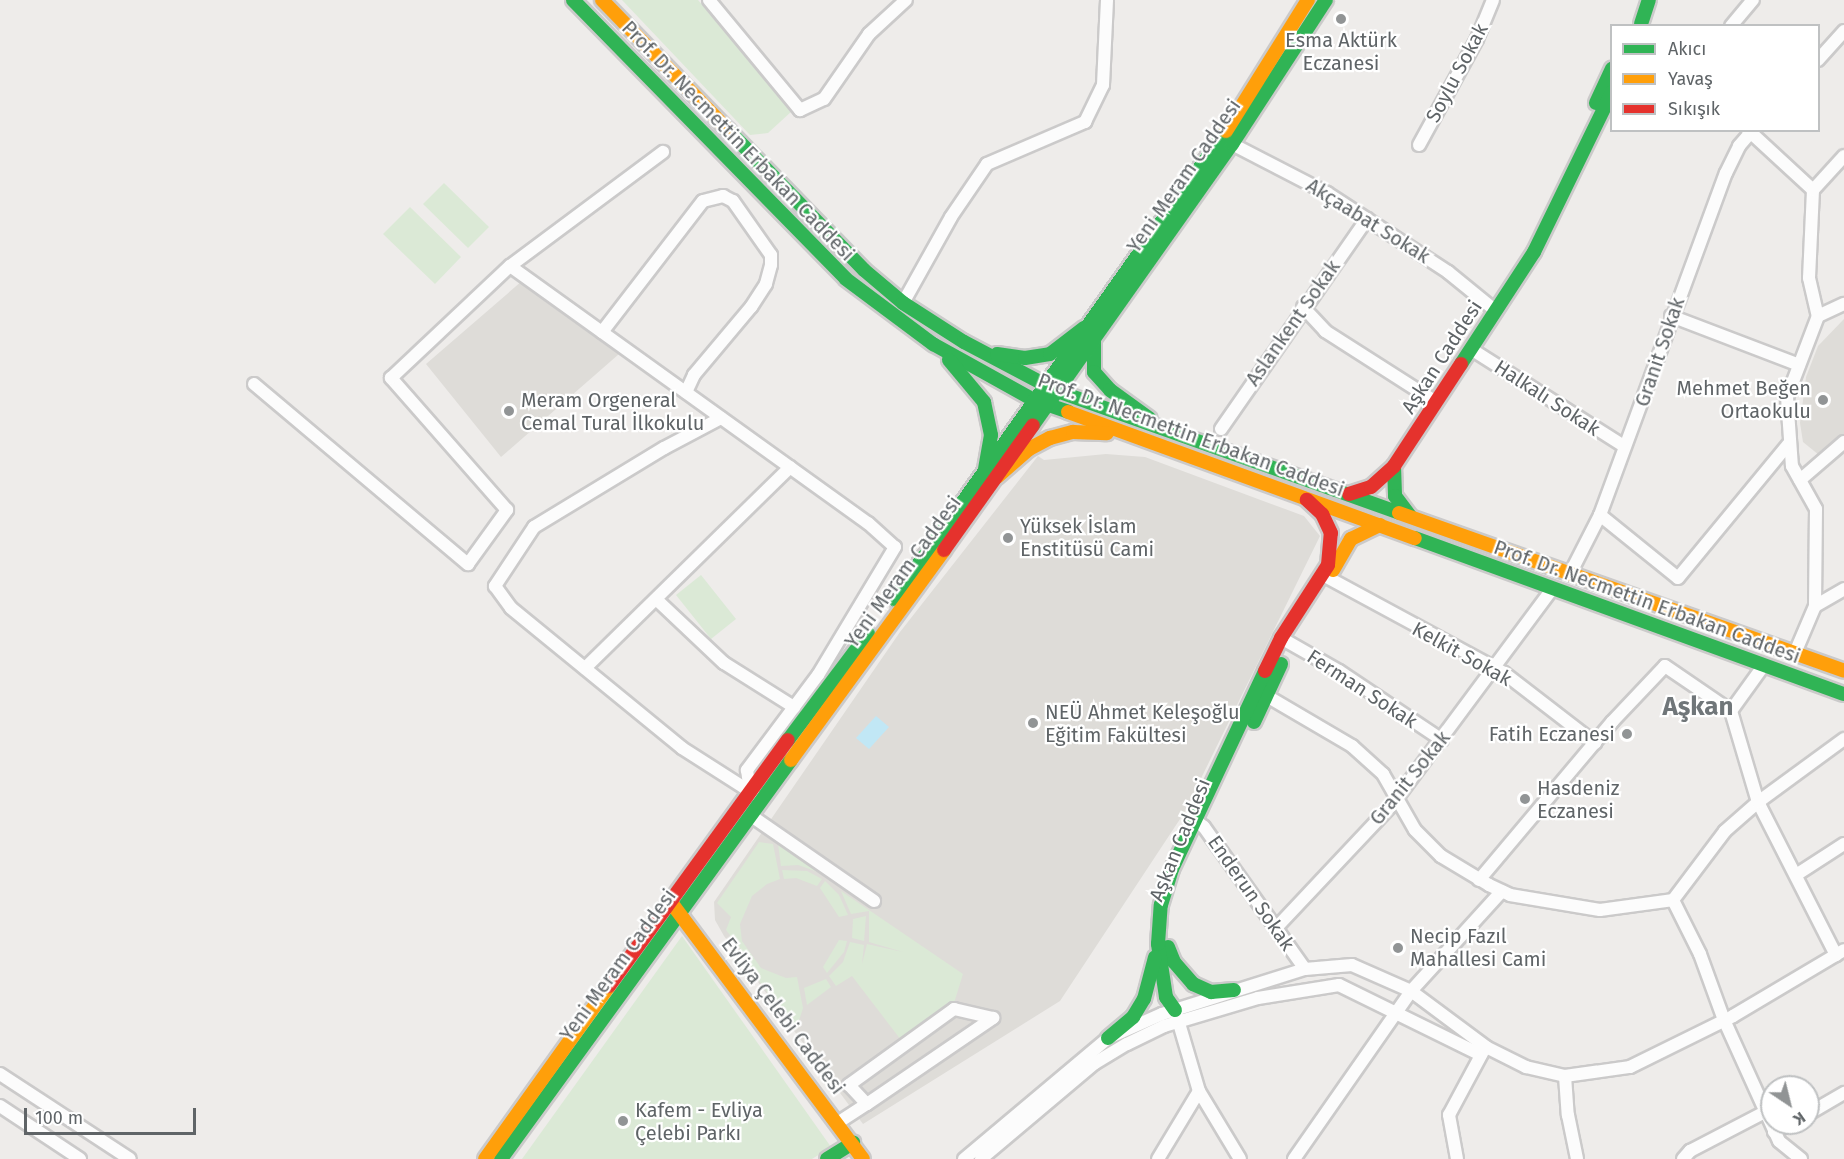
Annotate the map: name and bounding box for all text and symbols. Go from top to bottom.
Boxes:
marker: Esma Aktürk Eczanesi [1334,12,1348,26]
street label: Prof. Dr. Necmettin Erbakan Caddesi [617,16,859,266]
street label: Soylu Sokak [1421,19,1493,127]
legend [1610,24,1820,132]
place label: Esma Aktürk Eczanesi [1285,28,1397,75]
text: Akıcı [1668,38,1706,60]
text: Yavaş [1668,68,1713,90]
street label: Yeni Meram Caddesi [1122,95,1246,257]
text: Sıkışık [1668,98,1720,120]
street label: Akçaabat Sokak [1302,173,1434,269]
street label: Aslankent Sokak [1241,255,1345,391]
street label: Granit Sokak [1630,294,1690,410]
street label: Aşkan Caddesi [1396,296,1488,418]
street label: Halkalı Sokak [1490,355,1604,441]
street label: Prof. Dr. Necmettin Erbakan Caddesi [1034,368,1348,502]
place label: Mehmet Beğen Ortaokulu [1677,376,1811,423]
place label: Meram Orgeneral Cemal Tural İlkokulu [521,388,704,435]
marker: Mehmet Beğen Ortaokulu [1816,393,1830,407]
marker: Meram Orgeneral Cemal Tural İlkokulu [502,404,516,418]
street label: Yeni Meram Caddesi [840,491,966,653]
place label: Yüksek İslam Enstitüsü Cami [1020,514,1154,561]
marker: Yüksek İslam Enstitüsü Cami [1001,531,1015,545]
street label: Prof. Dr. Necmettin Erbakan Caddesi [1490,535,1804,669]
street label: Kelkit Sokak [1408,617,1516,691]
street label: Ferman Sokak [1302,645,1422,733]
district label: Aşkan [1662,691,1734,723]
place label: NEÜ Ahmet Keleşoğlu Eğitim Fakültesi [1045,700,1240,747]
marker: NEÜ Ahmet Keleşoğlu Eğitim Fakültesi [1026,716,1040,730]
place label: Fatih Eczanesi [1489,722,1615,746]
street label: Granit Sokak [1365,726,1455,830]
marker: Fatih Eczanesi [1620,727,1634,741]
street label: Aşkan Caddesi [1144,775,1216,905]
place label: Hasdeniz Eczanesi [1537,776,1620,823]
marker: Hasdeniz Eczanesi [1518,792,1532,806]
street label: Enderun Sokak [1202,831,1300,955]
street label: Yeni Meram Caddesi [555,884,681,1046]
place label: Necip Fazıl Mahallesi Cami [1410,924,1546,971]
street label: Evliya Çelebi Caddesi [716,933,850,1099]
marker: Necip Fazıl Mahallesi Cami [1391,941,1405,955]
north arrow [1760,1075,1820,1135]
scale bar [27,1096,200,1134]
place label: Kafem - Evliya Çelebi Parkı [635,1098,763,1145]
text: 100 m [35,1107,83,1129]
text: K [1790,1108,1809,1129]
marker: Kafem - Evliya Çelebi Parkı [616,1114,630,1128]

